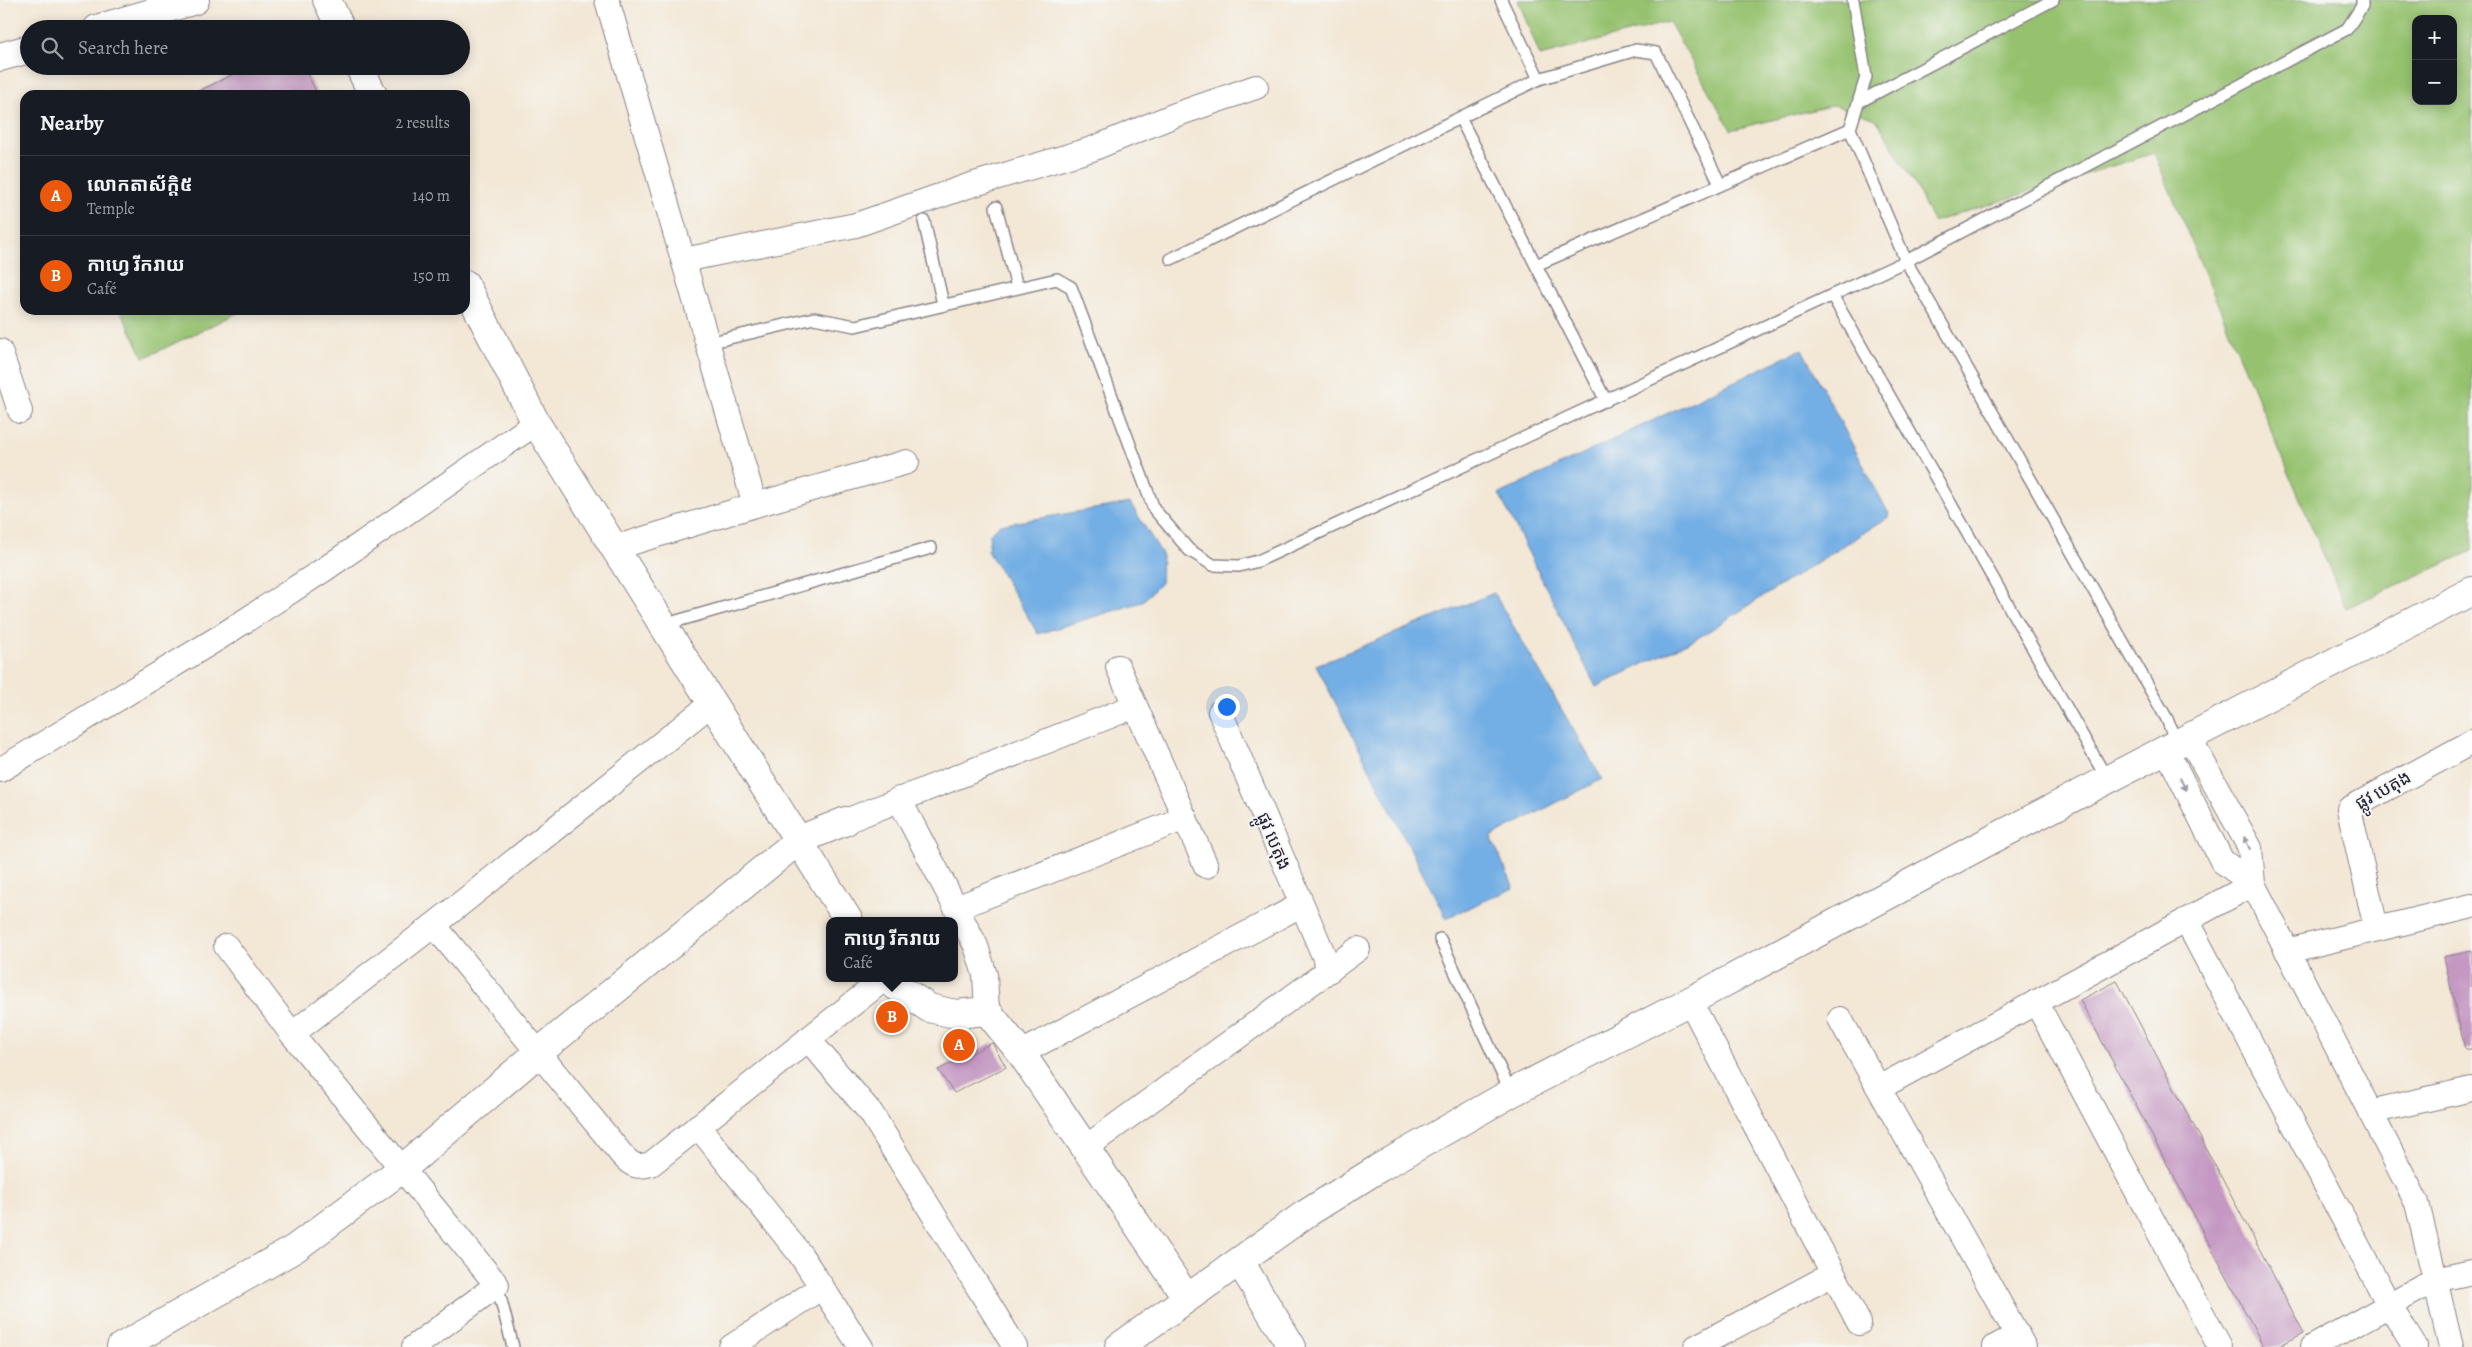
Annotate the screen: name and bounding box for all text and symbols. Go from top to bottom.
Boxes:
map controls [2412,15,2457,105]
button: + [2412,15,2457,60]
search box [20,20,470,75]
icon: search [38,34,66,62]
text: Search here [78,35,168,61]
button: − [2412,60,2457,105]
text: Nearby [40,109,103,137]
text: 2 results [395,112,450,134]
text: លោកតាស័ក្តិ៥ [87,172,192,198]
text: A [51,185,61,207]
text: 140 m [412,185,450,207]
text: Temple [87,198,135,220]
text: កាហ្វេ រីករាយ [87,252,185,278]
text: B [51,265,61,287]
text: 150 m [413,265,450,287]
text: Café [87,278,117,300]
your location [1214,694,1240,720]
street label: ផ្លូវ បេតុង [2351,765,2417,819]
one-way arrow [2179,777,2187,791]
street label: ផ្លូវ បេតុង [1247,809,1297,875]
one-way arrow [2243,836,2251,850]
popup [826,917,958,982]
text: កាហ្វេ រីករាយ [843,926,941,952]
text: Café [843,952,873,974]
pin: B [876,998,908,1036]
pin: A [943,1026,975,1064]

